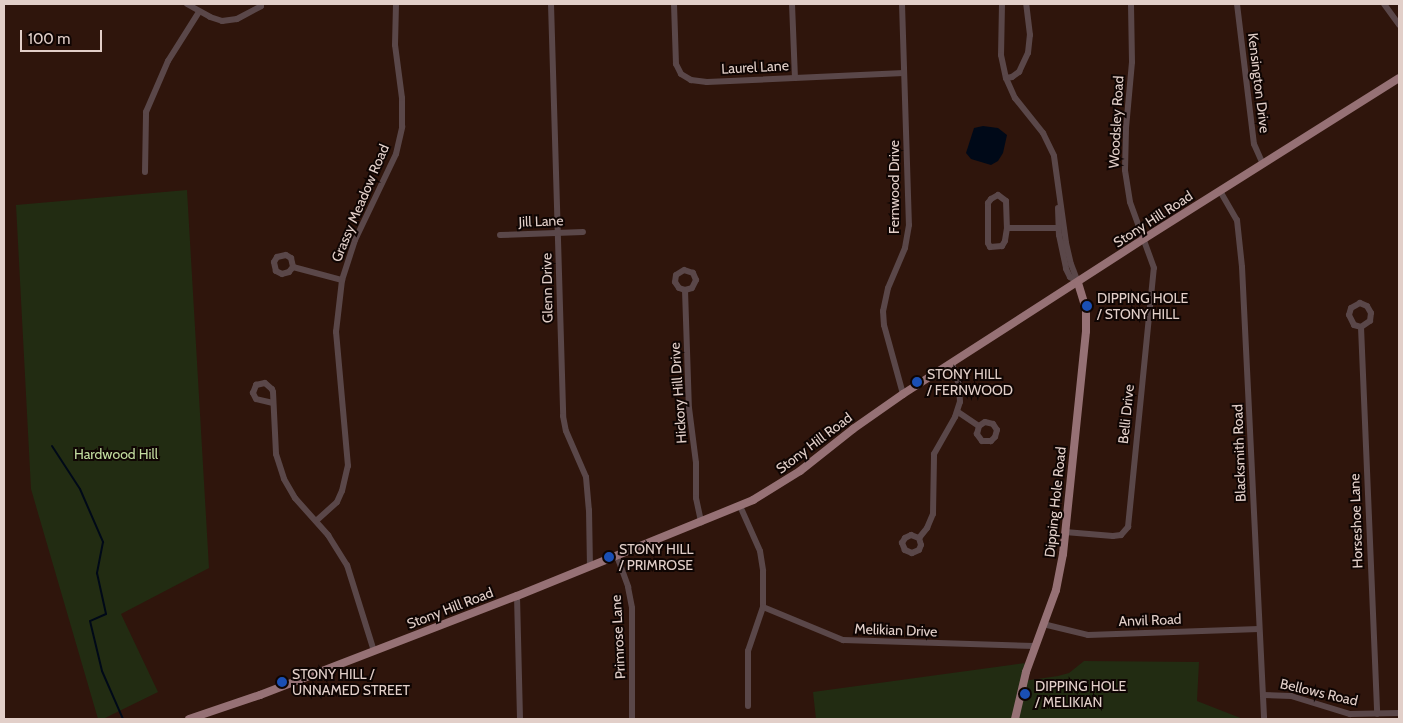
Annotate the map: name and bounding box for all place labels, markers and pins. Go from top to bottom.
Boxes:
place label: DIPPING HOLE / STONY HILL [1097,290,1188,322]
marker: DIPPING HOLE / STONY HILL [1081,300,1093,312]
place label: STONY HILL / FERNWOOD [927,366,1013,398]
marker: STONY HILL / FERNWOOD [911,376,923,388]
place label: STONY HILL / PRIMROSE [619,541,694,574]
marker: STONY HILL / PRIMROSE [603,551,615,563]
place label: STONY HILL / UNNAMED STREET [292,666,410,699]
marker: STONY HILL / UNNAMED STREET [276,676,288,688]
place label: DIPPING HOLE / MELIKIAN [1035,678,1126,710]
marker: DIPPING HOLE / MELIKIAN [1019,688,1031,700]

